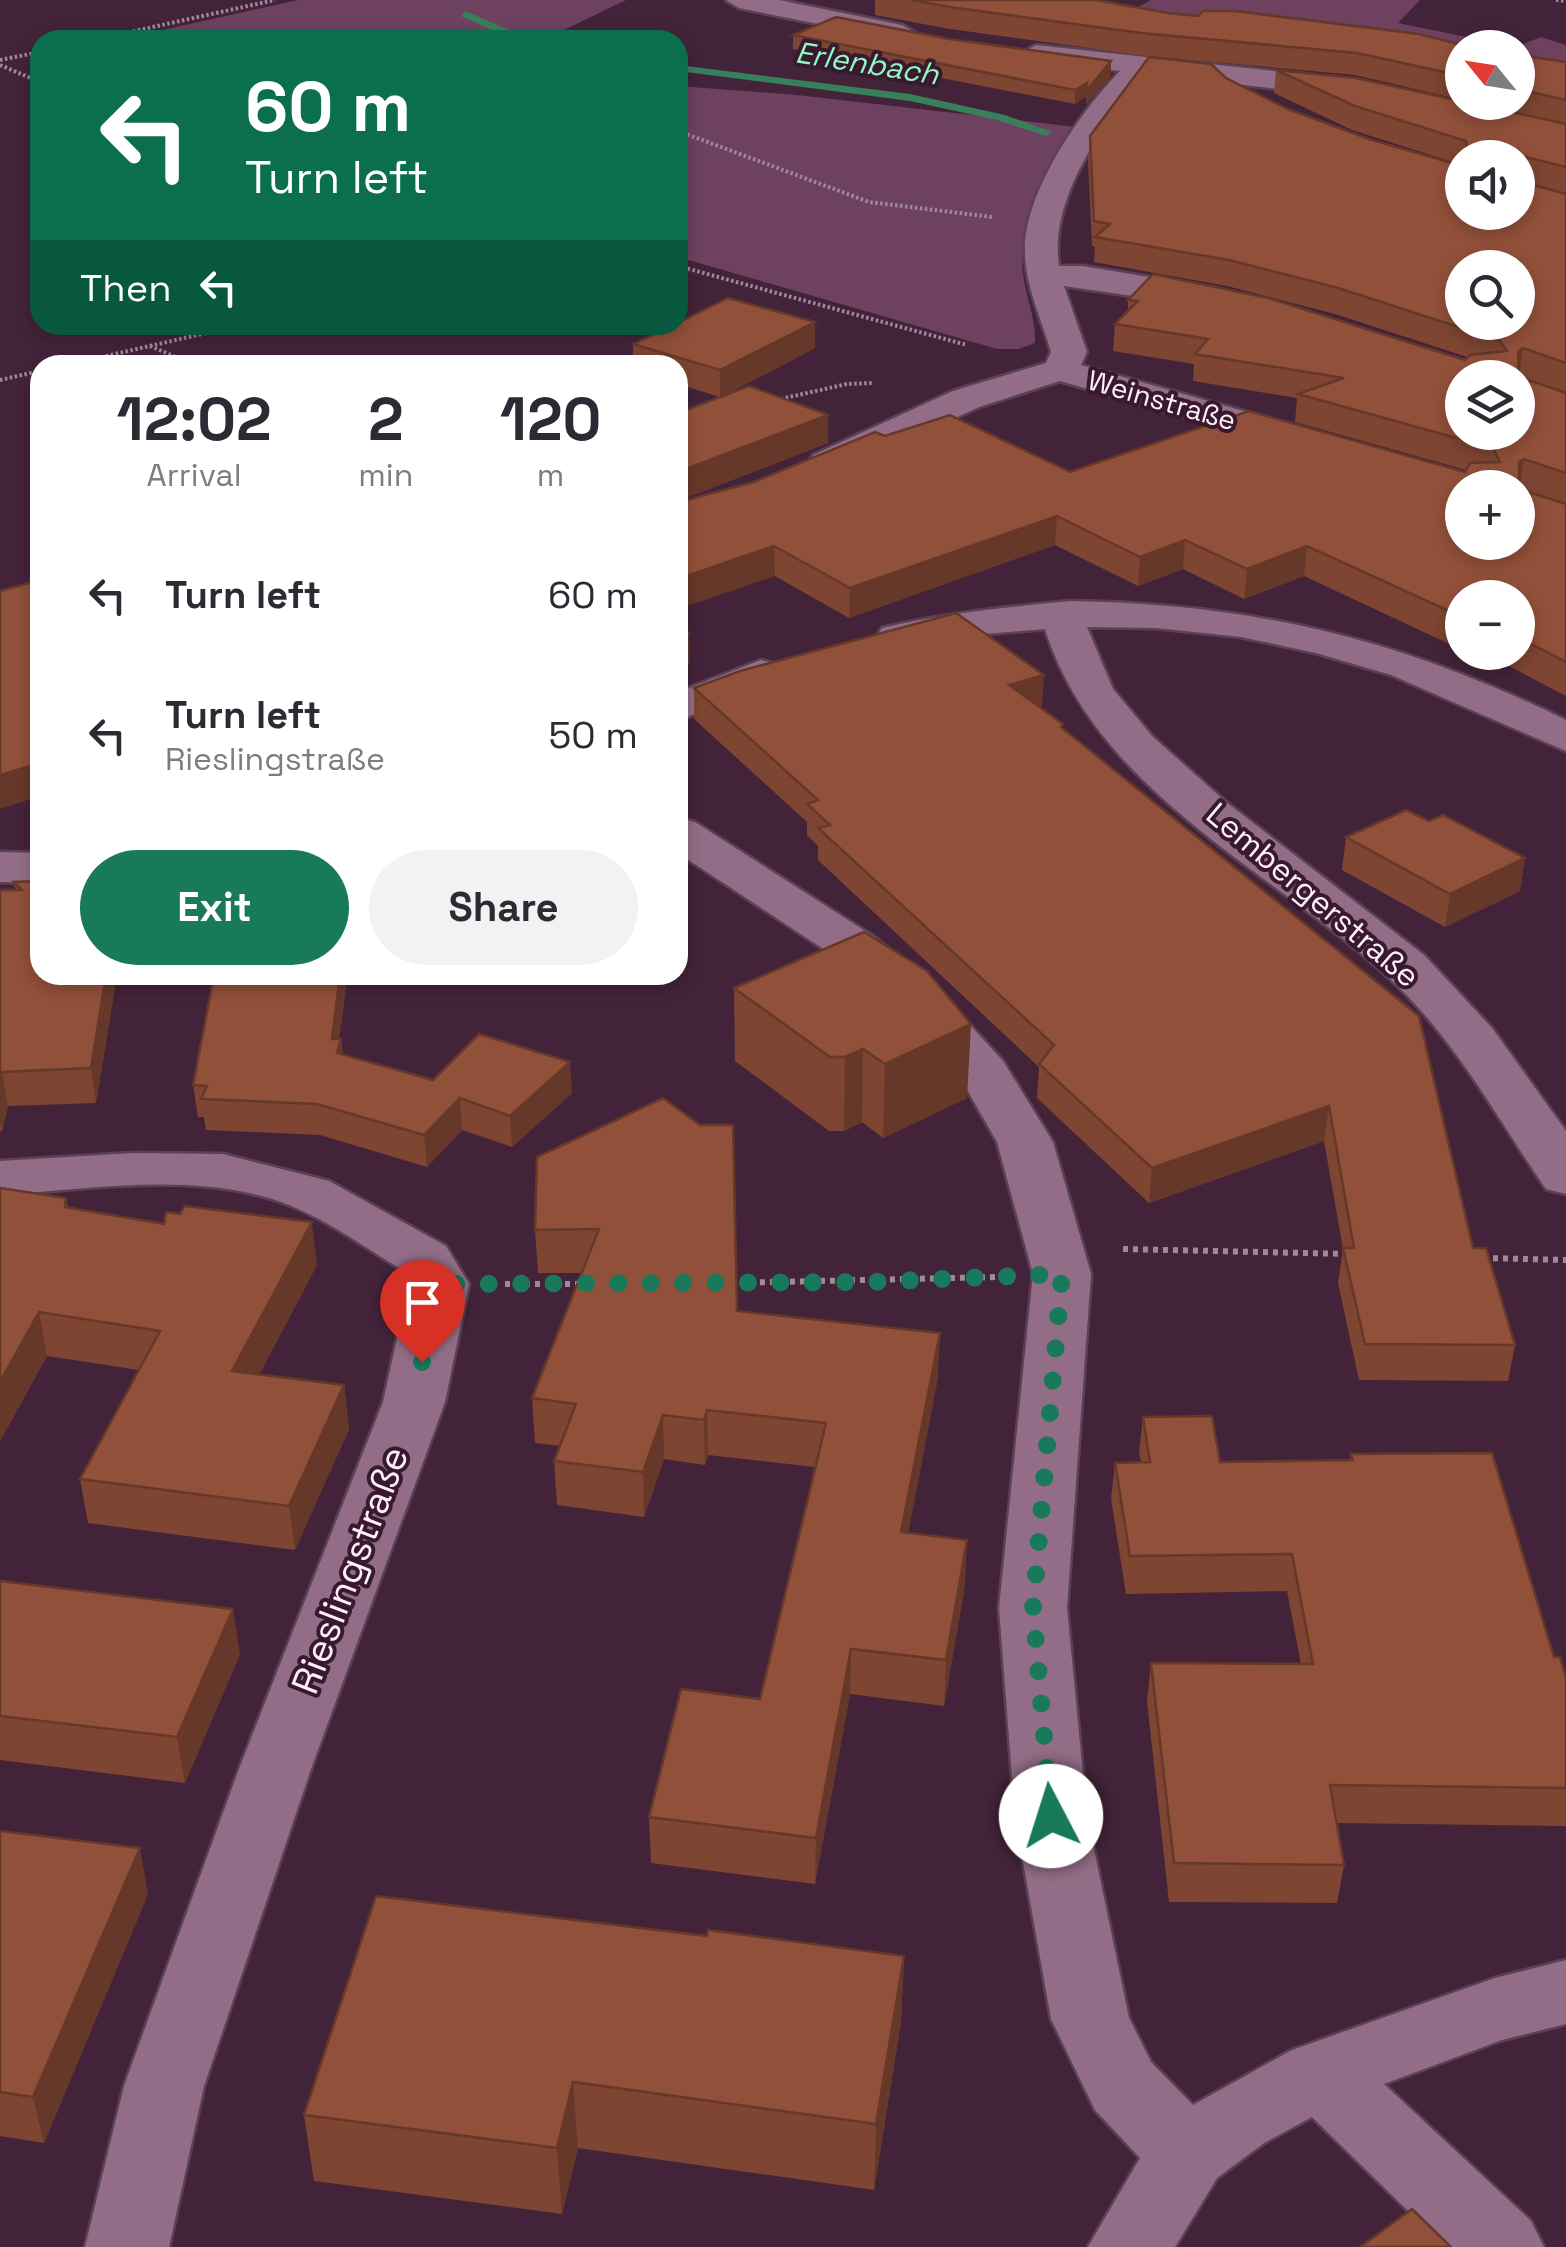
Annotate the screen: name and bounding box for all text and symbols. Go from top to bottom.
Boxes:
north arrow [1445,30,1535,120]
map controls [1445,30,1535,670]
water label: Erlenbach [793,32,942,94]
text: 60 m [245,62,411,151]
icon: left [80,70,210,200]
button: sound [1445,140,1535,230]
text: Turn left [245,149,428,206]
button: search [1445,250,1535,340]
icon: left [191,260,246,315]
text: Then [80,264,171,312]
button: layers [1445,360,1535,450]
street label: Weinstraße [1084,362,1240,438]
text: 12:02 [117,381,272,458]
text: 2 [368,381,404,458]
text: 120 [500,381,601,458]
text: Arrival [147,455,242,495]
text: min [358,455,413,495]
text: m [537,455,564,495]
button: + [1445,470,1535,560]
icon: left [80,568,135,623]
text: Turn left [165,571,321,619]
text: 60 m [548,571,638,619]
button: − [1445,580,1535,670]
text: Turn left [165,691,321,739]
icon: left [80,708,135,763]
text: 50 m [548,711,638,759]
text: Rieslingstraße [165,739,385,779]
street label: Lembergerstraße [1198,794,1428,996]
button: Exit [80,850,349,965]
button: Share [369,850,638,965]
pin [380,1260,465,1363]
icon: arrive [395,1275,450,1330]
street label: Rieslingstraße [281,1440,419,1700]
position arrow [999,1764,1103,1868]

